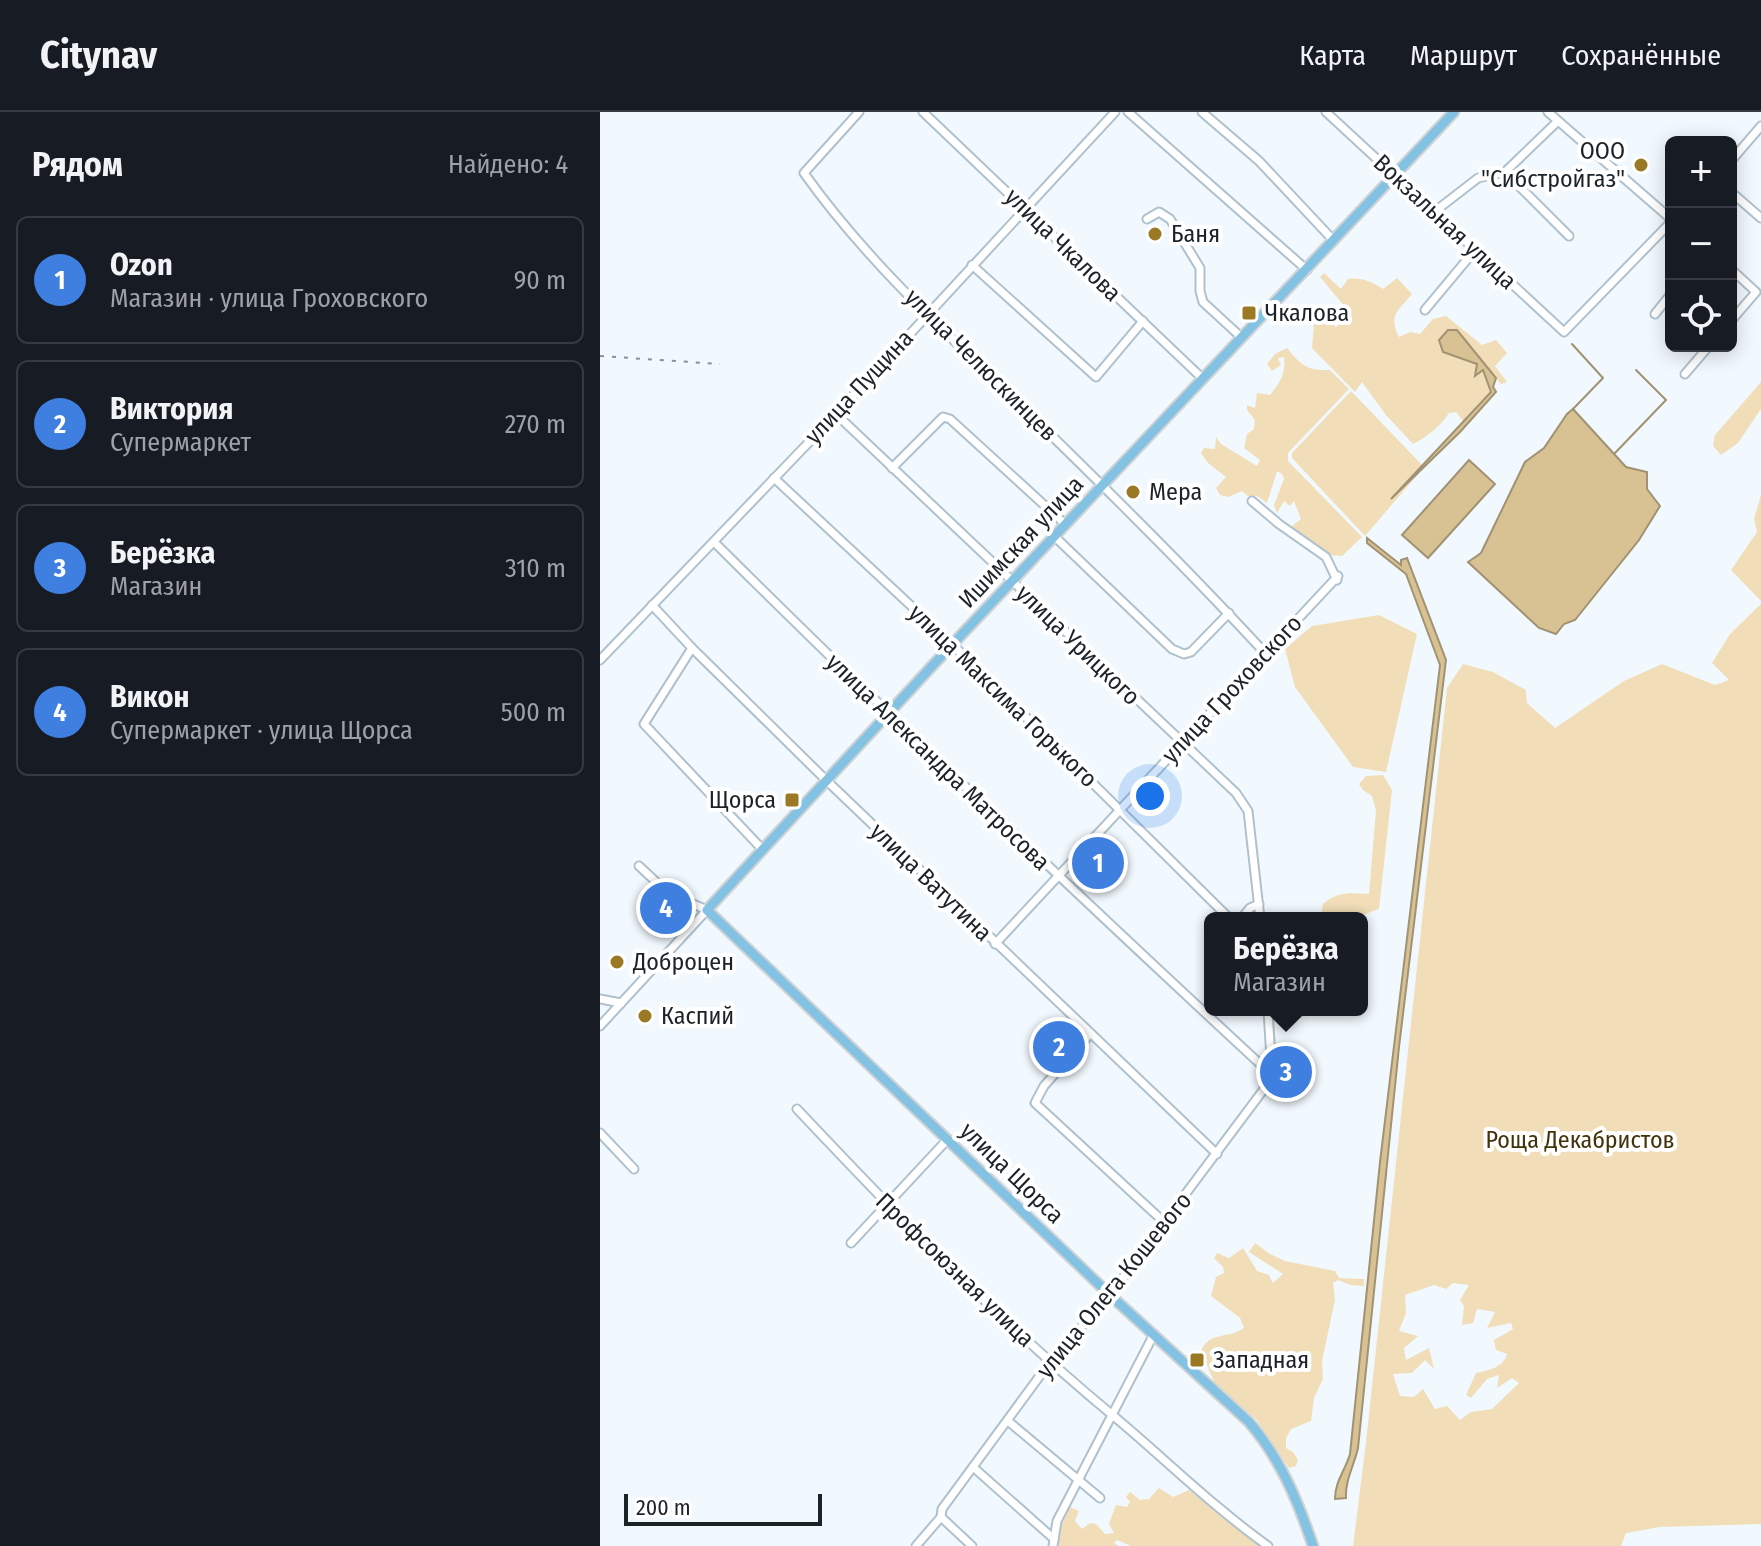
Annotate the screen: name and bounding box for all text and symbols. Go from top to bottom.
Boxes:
text: Citynav [40,32,157,78]
text: Карта [1299,39,1366,72]
text: Маршрут [1410,39,1517,72]
text: Сохранённые [1561,39,1721,72]
map controls [1665,136,1737,352]
button: + [1665,136,1737,208]
place label: ООО "Сибстройгаз" [1481,137,1625,193]
text: Рядом [32,144,123,185]
text: Найдено: 4 [448,149,568,180]
street label: Вокзальная улица [1368,149,1522,295]
marker: ООО "Сибстройгаз" [1632,156,1650,174]
street label: улица Чкалова [999,183,1127,307]
button: − [1665,208,1737,280]
place label: Баня [1171,220,1220,248]
marker: Баня [1146,225,1164,243]
text: Ozon [110,247,173,283]
text: 1 [55,265,66,296]
text: 90 m [514,265,566,296]
button: locate [1665,280,1737,352]
text: Магазин · улица Гроховского [110,283,428,314]
street label: улица Челюскинцев [899,283,1063,447]
place label: Чкалова [1265,299,1349,327]
marker: Чкалова [1240,304,1258,322]
street label: улица Пущина [799,324,919,450]
text: Виктория [110,391,234,427]
text: 2 [54,409,66,440]
text: 270 m [505,409,566,440]
text: Супермаркет [110,427,251,458]
street label: Ишимская улица [953,470,1089,614]
place label: Мера [1149,478,1202,506]
marker: Мера [1124,483,1142,501]
text: Берёзка [110,535,215,571]
text: 3 [54,553,66,584]
text: 310 m [505,553,566,584]
text: Магазин [110,571,202,602]
street label: улица Урицкого [1010,579,1146,711]
street label: улица Максима Горького [903,599,1103,793]
street label: улица Гроховского [1156,609,1308,769]
street label: улица Александра Матросова [820,648,1056,876]
text: Викон [110,679,189,715]
text: 4 [53,697,67,728]
text: 500 m [501,697,566,728]
text: Супермаркет · улица Щорса [110,715,413,746]
your location [1130,776,1170,816]
place label: Щорса [709,786,776,814]
marker: Щорса [783,791,801,809]
street label: улица Ватутина [865,817,997,947]
pin: 1 [1072,833,1124,893]
pin: 4 [640,878,692,938]
popup [1204,912,1368,1016]
text: Берёзка [1233,931,1339,967]
place label: Доброцен [632,948,734,976]
marker: Доброцен [608,953,626,971]
text: Магазин [1233,967,1326,998]
place label: Каспий [661,1002,734,1030]
marker: Каспий [636,1007,654,1025]
pin: 2 [1033,1017,1085,1077]
pin: 3 [1260,1042,1312,1102]
street label: улица Щорса [954,1117,1070,1229]
park label: Роща Декабристов [1485,1126,1675,1154]
street label: Профсоюзная улица [870,1187,1040,1353]
street label: улица Олега Кошевого [1031,1187,1197,1383]
place label: Западная [1213,1346,1309,1374]
marker: Западная [1188,1351,1206,1369]
scale bar [624,1490,822,1526]
text: 200 m [636,1494,691,1521]

